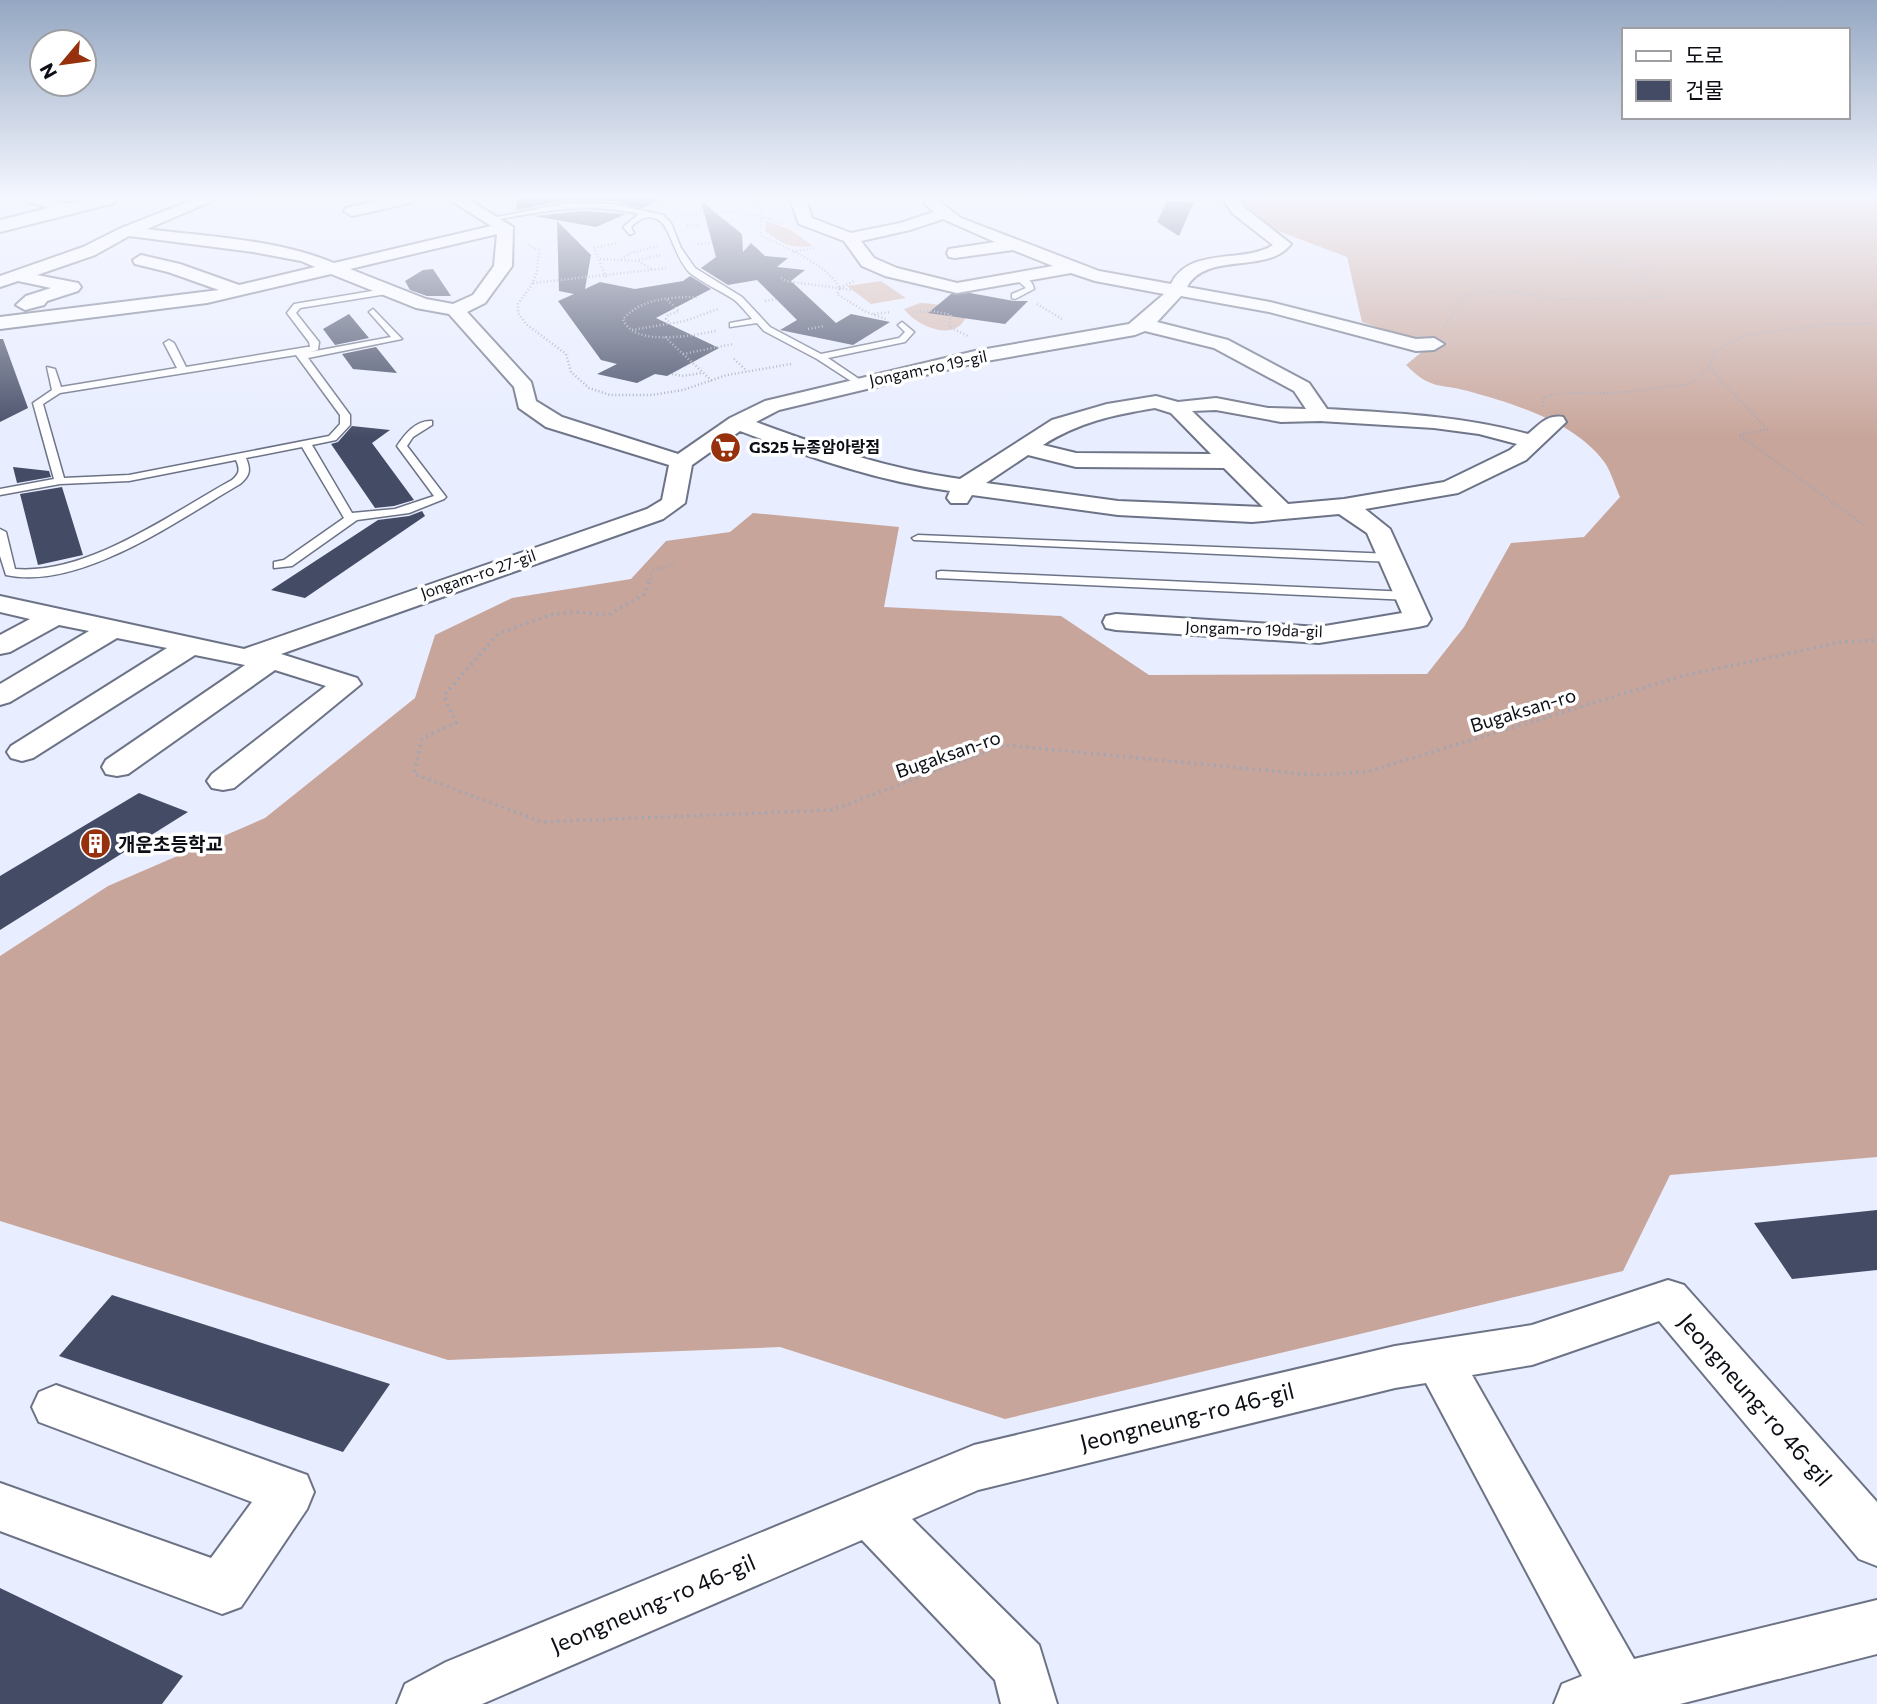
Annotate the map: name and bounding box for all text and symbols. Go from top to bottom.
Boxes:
north arrow [28,28,98,98]
legend [1622,28,1849,119]
text: 도로 [1685,42,1724,67]
text: N [34,60,61,83]
text: 건물 [1685,77,1724,102]
street label: Jongam-ro 19-gil [867,346,989,389]
supermarket icon: GS25 뉴종암아랑점 [709,430,743,464]
place label: GS25 뉴종암아랑점 [749,437,880,456]
street label: Jongam-ro 27-gil [418,545,538,602]
street label: Jongam-ro 19da-gil [1185,617,1323,640]
street label: Bugaksan-ro [1467,683,1579,737]
street label: Bugaksan-ro [892,725,1003,782]
building icon: 개운초등학교 [78,827,112,861]
place label: 개운초등학교 [118,832,223,855]
street label: Jeongneung-ro 46-gil [1673,1307,1838,1491]
street label: Jeongneung-ro 46-gil [1077,1376,1297,1456]
street label: Jeongneung-ro 46-gil [546,1547,759,1659]

